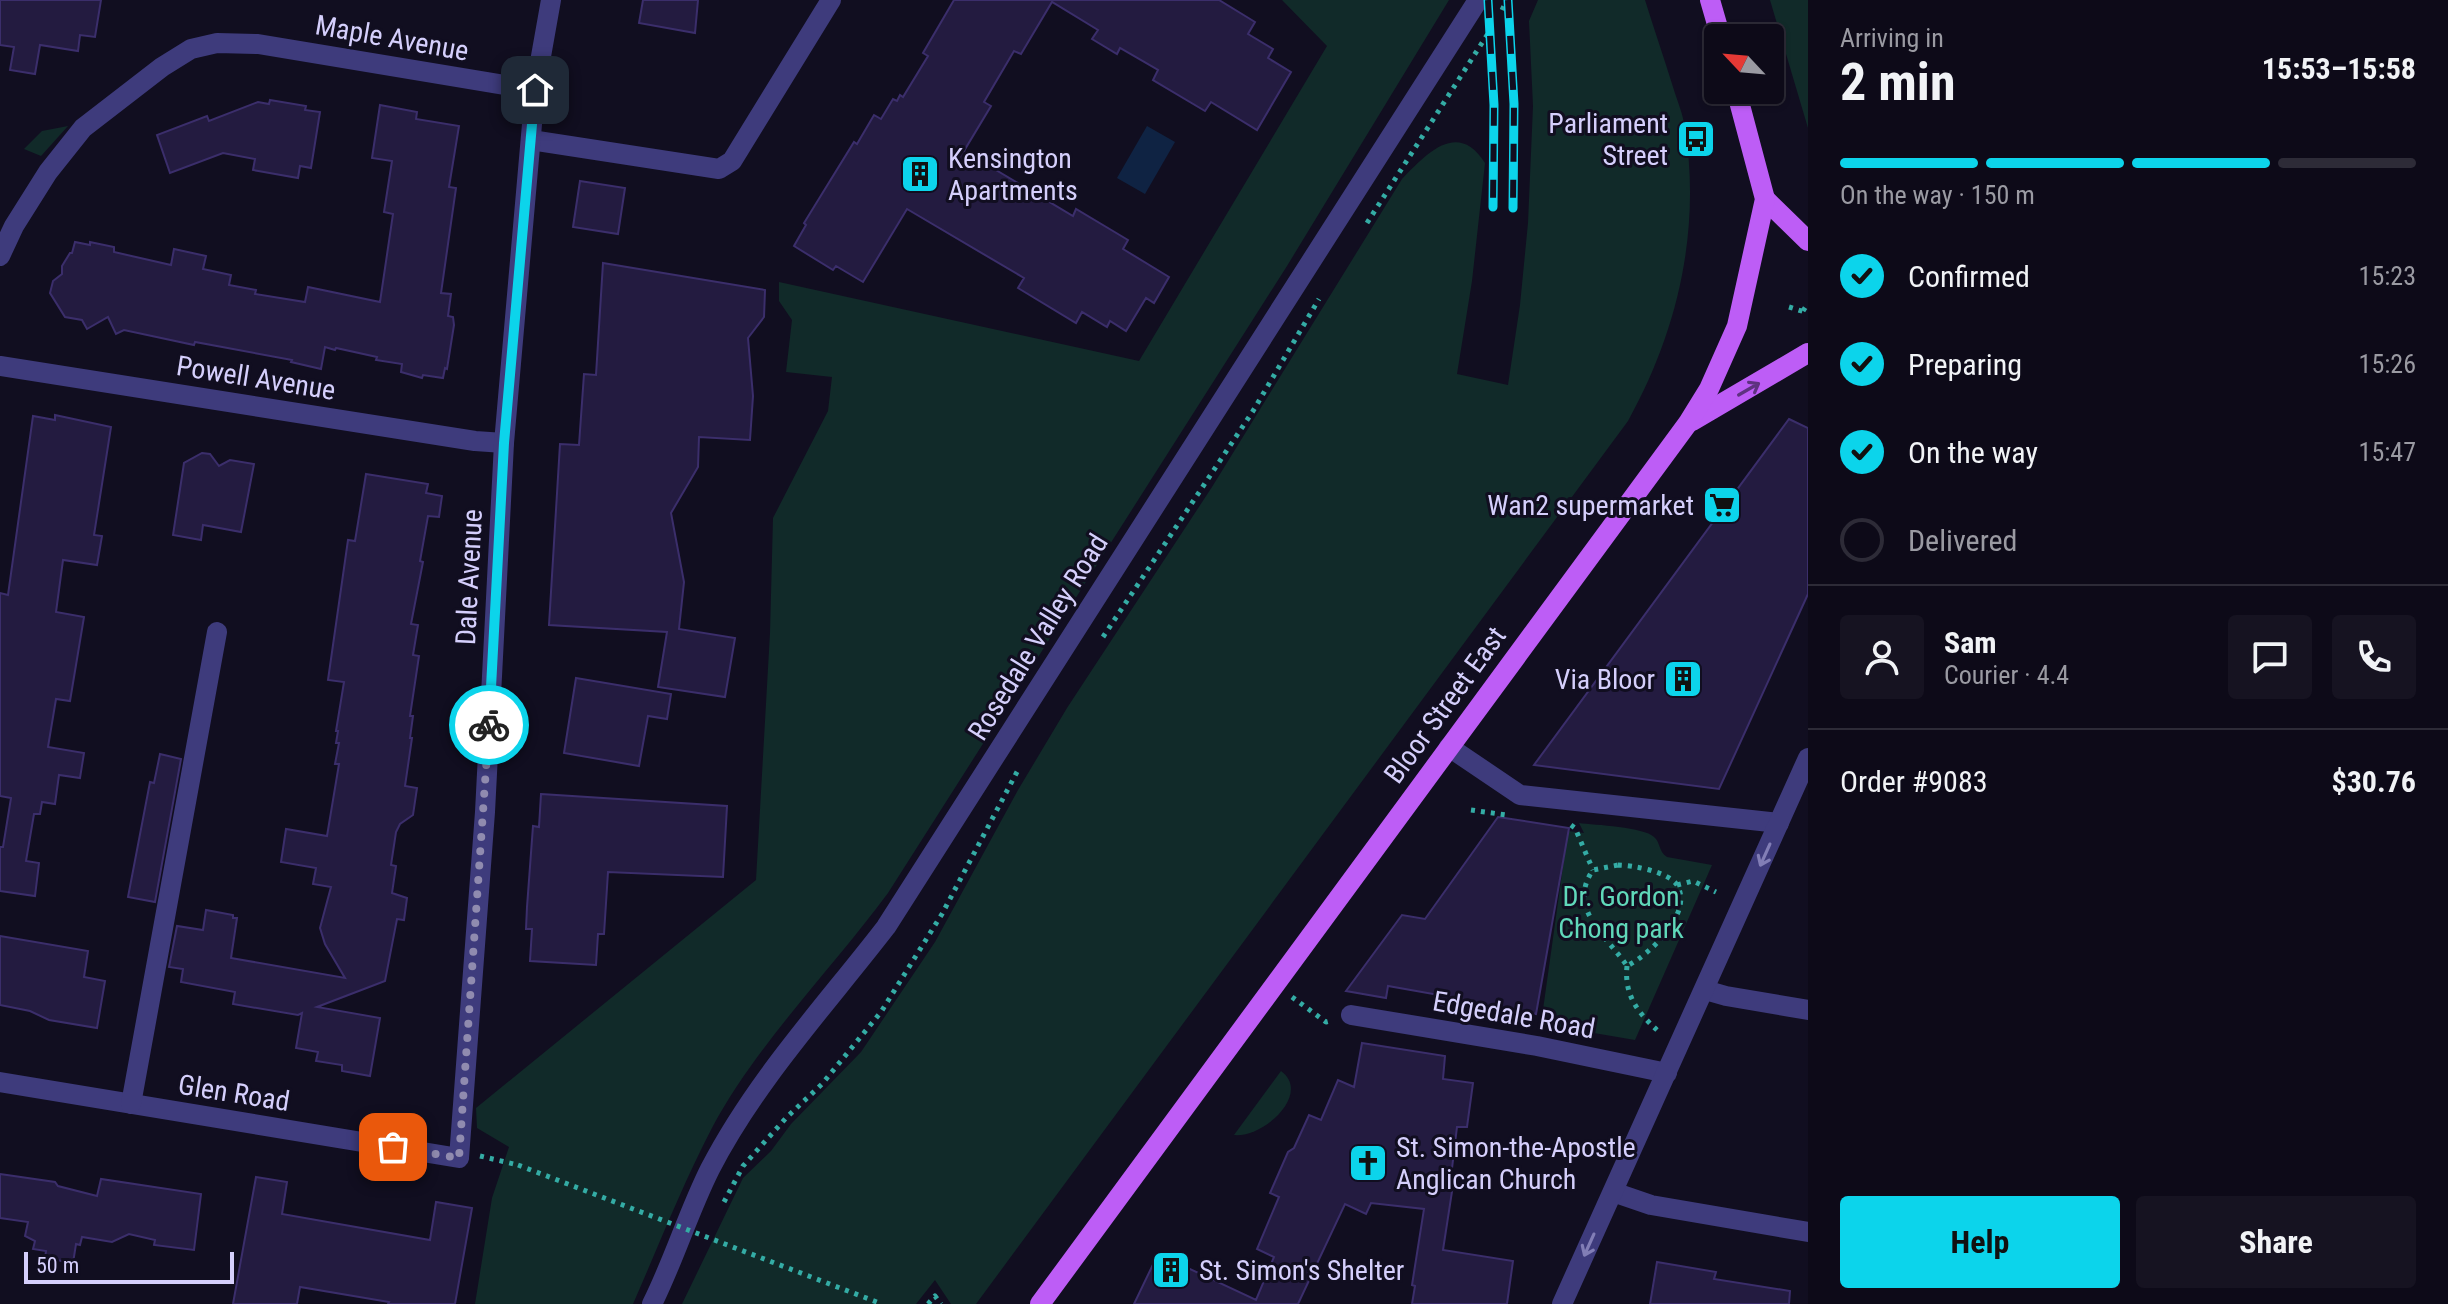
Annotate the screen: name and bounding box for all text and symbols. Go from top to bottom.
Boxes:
street label: Maple Avenue [313,8,471,68]
text: Arriving in [1840,23,1944,53]
north arrow [1704,24,1784,104]
map controls [1704,24,1784,104]
text: 15:53–15:58 [2262,51,2416,86]
text: 2 min [1840,52,1956,113]
pin [501,56,569,124]
icon: home [513,68,557,112]
place label: Parliament Street [1548,107,1668,172]
bus stop icon: Parliament Street [1675,118,1717,160]
place label: Kensington Apartments [948,142,1078,207]
building icon: Kensington Apartments [899,153,941,195]
text: On the way · 150 m [1840,180,2035,210]
icon: check [1840,254,1884,298]
text: Confirmed [1908,259,2030,294]
text: 15:23 [2359,261,2416,291]
icon: check [1840,342,1884,386]
text: Preparing [1908,347,2022,382]
street label: Powell Avenue [174,349,338,407]
text: 15:26 [2359,349,2416,379]
one-way arrow [1736,381,1760,396]
icon: check [1840,430,1884,474]
text: On the way [1908,435,2038,470]
text: 15:47 [2359,437,2416,467]
supermarket icon: Wan2 supermarket [1701,484,1743,526]
place label: Wan2 supermarket [1487,489,1694,522]
street label: Dale Avenue [449,508,489,646]
text: Delivered [1908,523,2017,558]
street label: Rosedale Valley Road [961,528,1115,746]
button: person [1840,615,1924,699]
button: chat [2228,615,2312,699]
button: phone [2332,615,2416,699]
street label: Bloor Street East [1377,620,1513,790]
text: Sam [1944,625,1997,660]
building icon: Via Bloor [1662,658,1704,700]
text: Courier · 4.4 [1944,660,2069,690]
place label: Via Bloor [1555,663,1655,696]
courier [449,685,529,765]
icon: bike [467,703,511,747]
text: Order #9083 [1840,764,1988,799]
text: $30.76 [2331,764,2416,799]
one-way arrow [1756,842,1771,867]
park label: Dr. Gordon Chong park [1558,880,1684,945]
street label: Edgedale Road [1430,985,1598,1045]
street label: Glen Road [176,1068,292,1118]
pin [359,1113,427,1181]
icon: bag [371,1125,415,1169]
place label: St. Simon-the-Apostle Anglican Church [1396,1131,1636,1196]
church icon: St. Simon-the-Apostle Anglican Church [1347,1142,1389,1184]
button: Help [1840,1196,2120,1288]
button: Share [2136,1196,2416,1288]
one-way arrow [1581,1233,1596,1257]
scale bar [24,1248,234,1284]
building icon: St. Simon's Shelter [1150,1249,1192,1291]
text: 50 m [36,1253,79,1278]
place label: St. Simon's Shelter [1199,1254,1404,1287]

